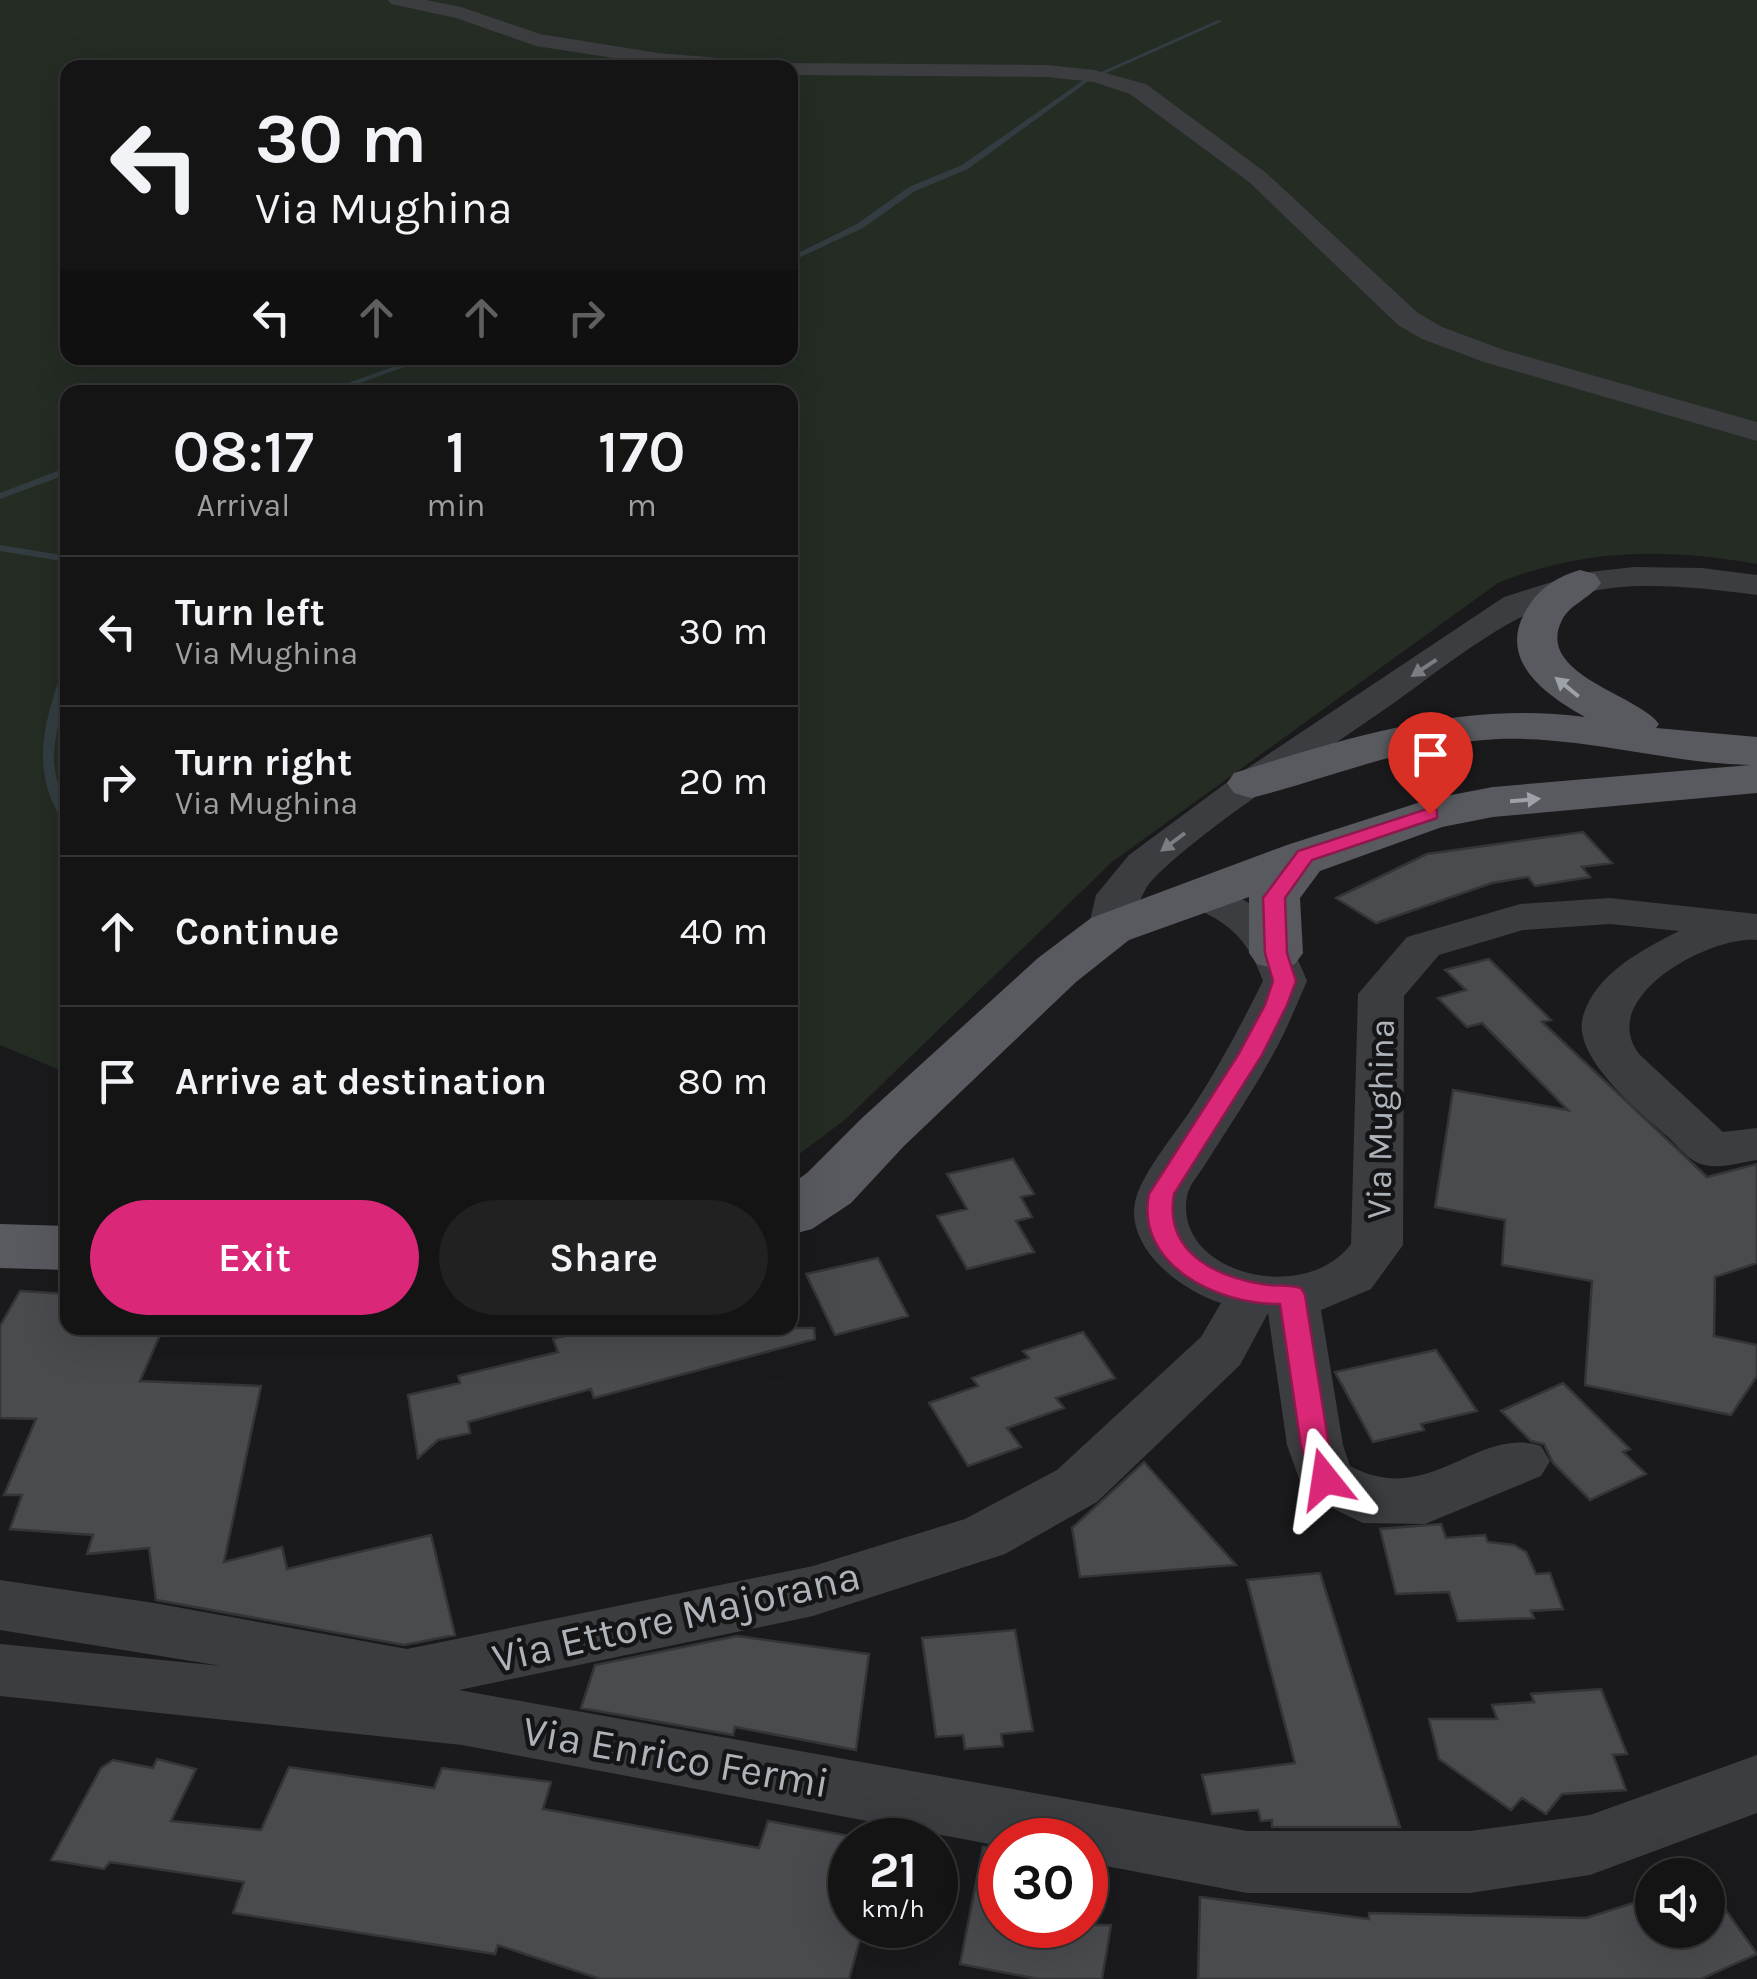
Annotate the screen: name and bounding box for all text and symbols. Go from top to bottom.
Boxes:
text: 30 m [255,98,427,180]
icon: left [90,100,220,230]
text: Via Mughina [255,182,512,234]
icon: left [244,290,299,345]
icon: ahead [349,290,404,345]
icon: ahead [454,290,509,345]
icon: right [559,290,614,345]
text: 08:17 [173,417,314,487]
text: 1 [445,417,466,487]
text: 170 [598,417,685,487]
text: Arrival [196,487,290,524]
text: min [426,487,485,524]
text: m [627,487,657,524]
text: Turn left [175,590,325,635]
icon: left [90,604,145,659]
text: 30 m [678,609,768,654]
text: Via Mughina [175,635,358,672]
one-way arrow [1410,658,1437,676]
one-way arrow [1555,677,1580,698]
pin [1388,712,1473,815]
icon: arrive [1403,727,1458,782]
text: Turn right [175,740,352,785]
icon: right [90,754,145,809]
text: 20 m [679,759,768,804]
text: Via Mughina [175,785,358,822]
one-way arrow [1509,791,1541,807]
one-way arrow [1160,831,1186,851]
icon: ahead [90,904,145,959]
text: Continue [175,909,339,954]
text: 40 m [680,909,768,954]
street label: Via Mughina [1358,1019,1403,1219]
icon: arrive [90,1054,145,1109]
text: Arrive at destination [175,1059,547,1104]
text: 80 m [678,1059,768,1104]
button: Exit [90,1200,419,1315]
button: Share [439,1200,768,1315]
position arrow [1273,1427,1377,1531]
street label: Via Ettore Majorana [488,1550,865,1684]
street label: Via Enrico Fermi [519,1705,833,1809]
speed limit sign: 30 [978,1818,1108,1948]
text: 21 [869,1841,917,1900]
map controls [1635,1858,1725,1948]
button: sound [1635,1858,1725,1948]
text: km/h [861,1894,925,1923]

